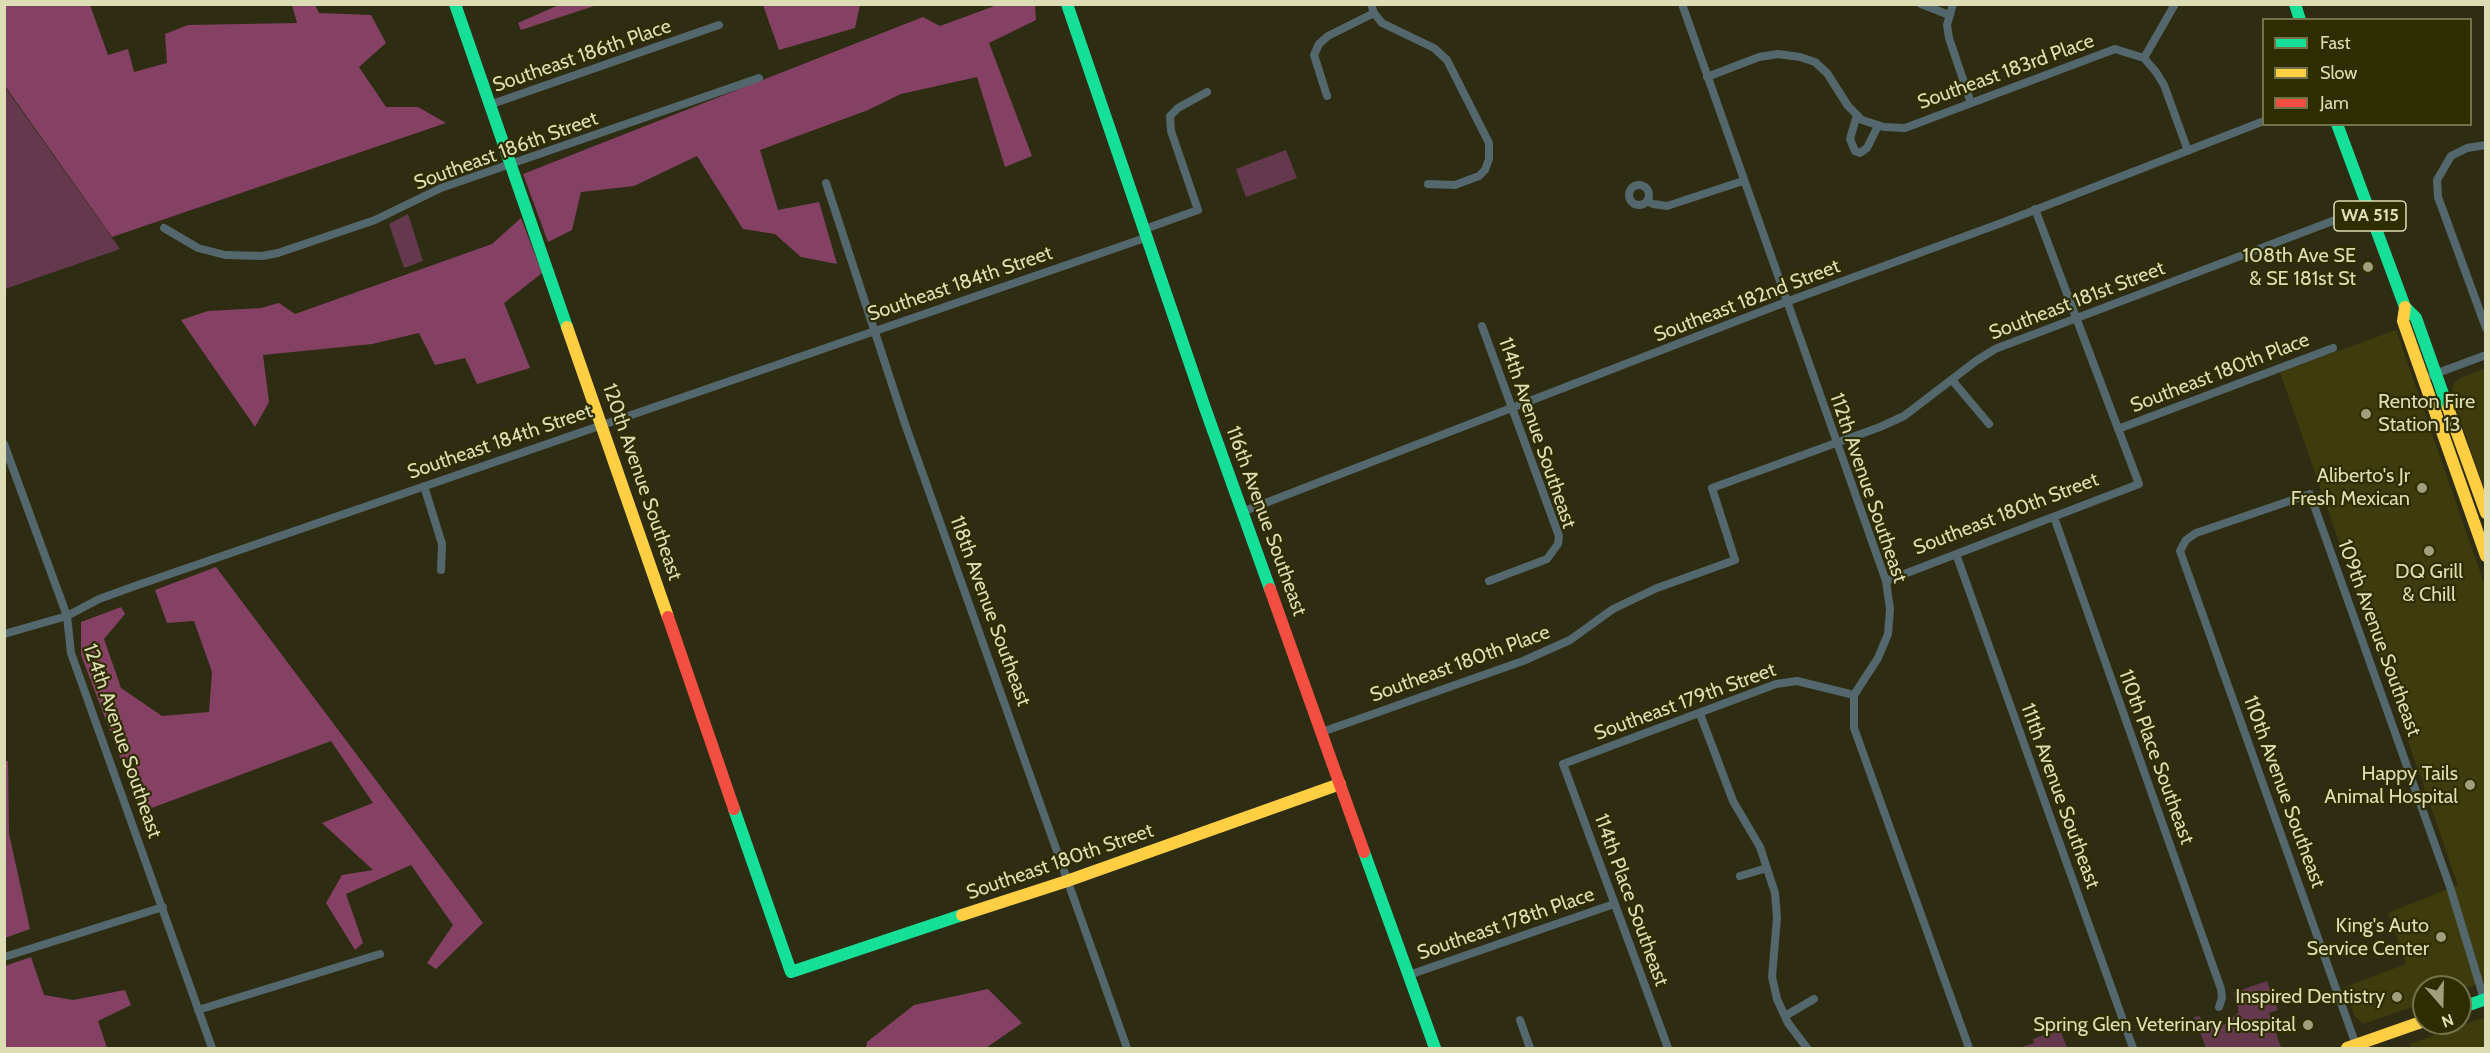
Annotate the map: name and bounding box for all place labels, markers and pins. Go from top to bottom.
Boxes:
place label: 108th Ave SE & SE 181st St [2243,244,2356,291]
marker: 108th Ave SE & SE 181st St [2361,260,2375,274]
place label: Renton Fire Station 13 [2378,390,2475,437]
marker: Renton Fire Station 13 [2359,407,2373,421]
place label: Aliberto's Jr Fresh Mexican [2291,464,2410,511]
marker: Aliberto's Jr Fresh Mexican [2415,481,2429,495]
marker: DQ Grill & Chill [2422,544,2436,558]
place label: DQ Grill & Chill [2395,560,2463,607]
place label: Happy Tails Animal Hospital [2324,762,2458,809]
marker: Happy Tails Animal Hospital [2463,778,2477,792]
place label: King's Auto Service Center [2306,914,2429,961]
marker: King's Auto Service Center [2434,930,2448,944]
place label: Inspired Dentistry [2235,985,2385,1009]
marker: Inspired Dentistry [2390,990,2404,1004]
place label: Spring Glen Veterinary Hospital [2033,1013,2296,1037]
marker: Spring Glen Veterinary Hospital [2301,1018,2315,1032]

